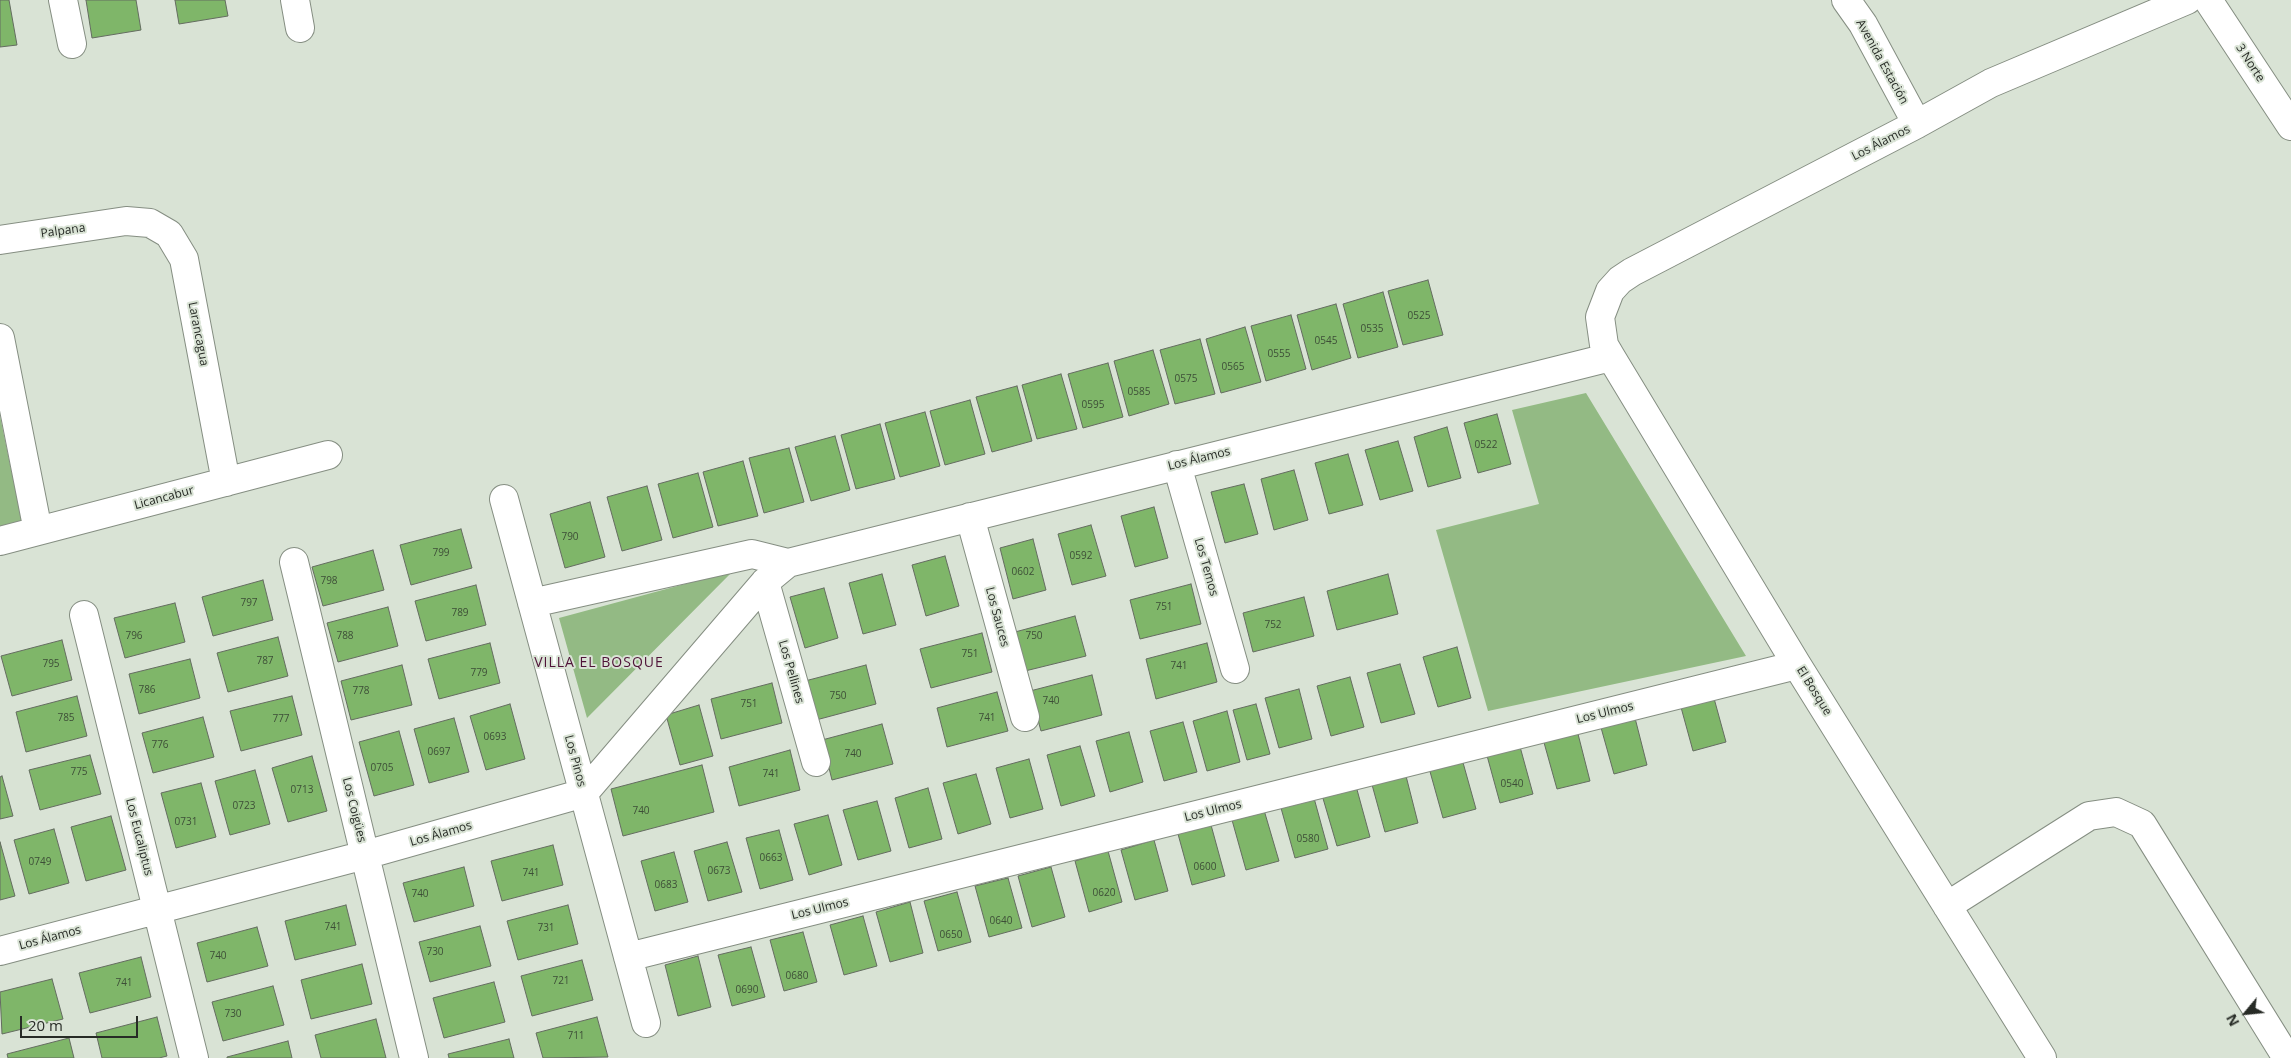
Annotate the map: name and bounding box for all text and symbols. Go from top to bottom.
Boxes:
street label: Avenida Estación [1853,17,1911,107]
street label: 3 Norte [2232,41,2268,85]
street label: Los Álamos [1849,122,1913,164]
street label: Palpana [40,221,86,241]
street label: Larancagua [185,301,211,367]
house number: 0525 [1408,310,1430,322]
house number: 0535 [1361,323,1383,335]
house number: 0545 [1315,335,1337,347]
house number: 0555 [1268,348,1290,360]
house number: 0565 [1222,361,1244,373]
house number: 0575 [1175,373,1197,385]
house number: 0585 [1128,386,1150,398]
house number: 0595 [1082,399,1104,411]
house number: 0522 [1475,439,1497,451]
street label: Los Álamos [1166,444,1232,474]
street label: Licancabur [133,483,195,513]
house number: 790 [561,531,579,543]
street label: Los Temos [1191,536,1221,598]
house number: 799 [432,547,450,559]
house number: 0592 [1070,550,1092,562]
house number: 0602 [1012,566,1034,578]
house number: 798 [320,575,338,587]
street label: Los Sauces [982,586,1012,648]
house number: 797 [240,597,258,609]
house number: 751 [1155,601,1173,613]
house number: 789 [451,607,469,619]
house number: 752 [1264,619,1282,631]
house number: 796 [125,630,143,642]
house number: 788 [336,630,354,642]
house number: 750 [1025,630,1043,642]
street label: Los Pellines [775,639,807,705]
house number: 751 [961,648,979,660]
house number: 787 [256,655,274,667]
district label: VILLA EL BOSQUE [532,655,666,671]
house number: 795 [42,658,60,670]
house number: 741 [1170,660,1188,672]
street label: El Bosque [1793,664,1835,718]
house number: 779 [470,667,488,679]
house number: 786 [138,684,156,696]
house number: 778 [352,685,370,697]
house number: 750 [829,690,847,702]
house number: 740 [1042,695,1060,707]
house number: 751 [740,698,758,710]
street label: Los Ulmos [1575,699,1635,727]
house number: 785 [57,712,75,724]
house number: 741 [978,712,996,724]
house number: 777 [272,713,290,725]
house number: 0693 [484,731,506,743]
street label: Los Pinos [561,734,589,788]
house number: 776 [151,739,169,751]
house number: 0697 [428,746,450,758]
house number: 740 [844,748,862,760]
house number: 0705 [371,762,393,774]
house number: 775 [70,766,88,778]
house number: 741 [762,768,780,780]
street label: Los Coigües [339,776,369,844]
house number: 0540 [1501,778,1523,790]
house number: 0713 [291,784,313,796]
street label: Los Eucaliptus [122,797,156,877]
street label: Los Ulmos [1183,797,1243,825]
house number: 0723 [233,800,255,812]
house number: 740 [632,805,650,817]
house number: 0731 [175,816,197,828]
street label: Los Álamos [408,818,474,850]
house number: 0580 [1297,833,1319,845]
house number: 0663 [760,852,782,864]
house number: 0749 [29,856,51,868]
house number: 0600 [1194,861,1216,873]
house number: 0673 [708,865,730,877]
house number: 741 [522,867,540,879]
house number: 0683 [655,879,677,891]
house number: 0620 [1093,887,1115,899]
house number: 740 [411,888,429,900]
street label: Los Ulmos [790,895,850,923]
house number: 0640 [990,915,1012,927]
house number: 741 [324,921,342,933]
house number: 731 [537,922,555,934]
street label: Los Álamos [17,923,83,953]
house number: 0650 [940,929,962,941]
house number: 730 [426,946,444,958]
house number: 740 [209,950,227,962]
house number: 0680 [786,970,808,982]
house number: 721 [552,975,570,987]
house number: 741 [115,977,133,989]
house number: 0690 [736,984,758,996]
north arrow [2221,988,2271,1038]
scale bar [22,1006,140,1038]
house number: 730 [224,1008,242,1020]
text: N [2221,1011,2243,1030]
text: 20 m [28,1015,63,1035]
house number: 711 [567,1030,585,1042]

